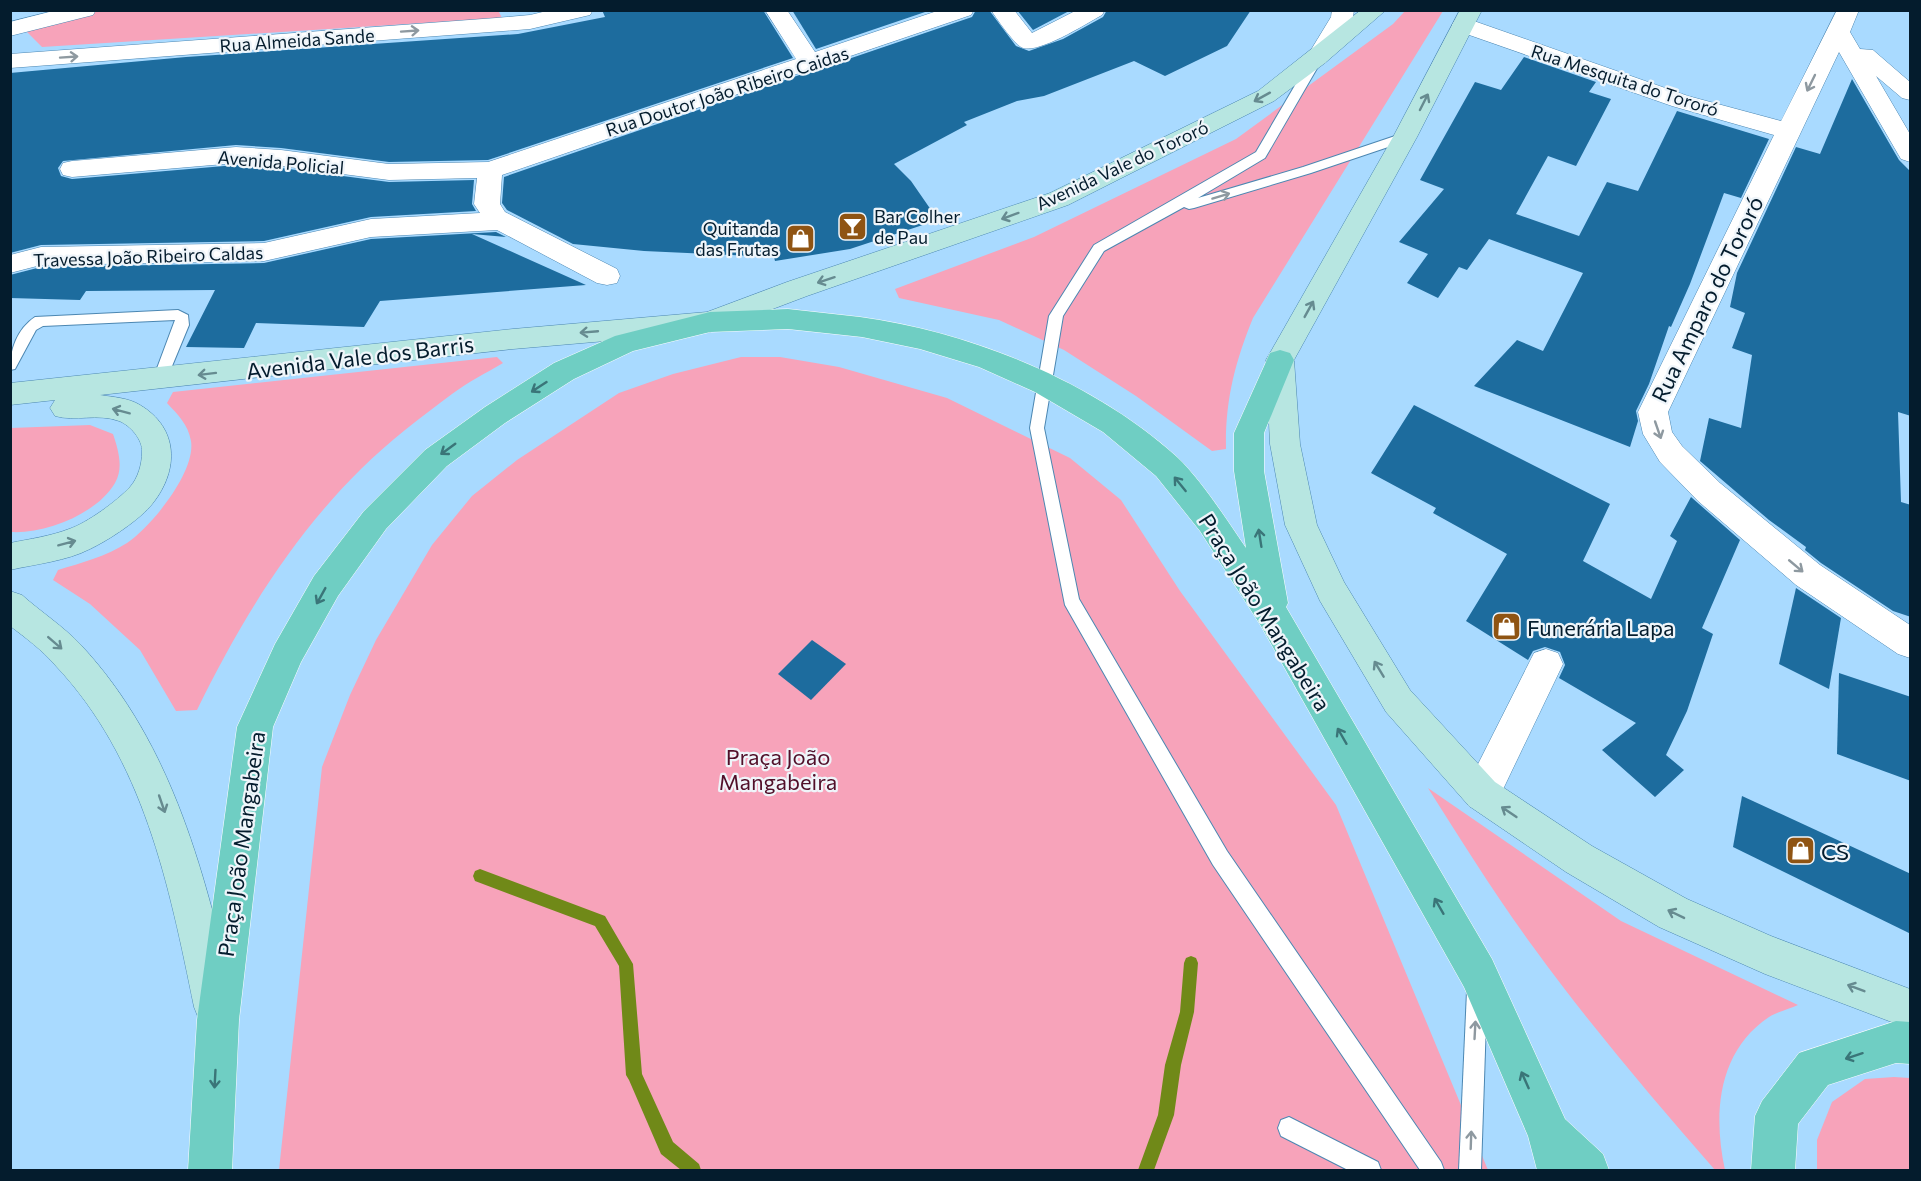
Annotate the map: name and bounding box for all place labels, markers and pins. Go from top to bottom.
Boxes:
place label: Bar Colher de Pau [874,205,960,248]
bar icon: Bar Colher de Pau [837,210,869,242]
place label: Quitanda das Frutas [695,217,779,260]
shop icon: Quitanda das Frutas [784,222,816,254]
shop icon: Funerária Lapa [1490,611,1522,643]
place label: Funerária Lapa [1527,614,1675,641]
shop icon: CS [1784,835,1816,867]
place label: CS [1821,838,1849,865]

